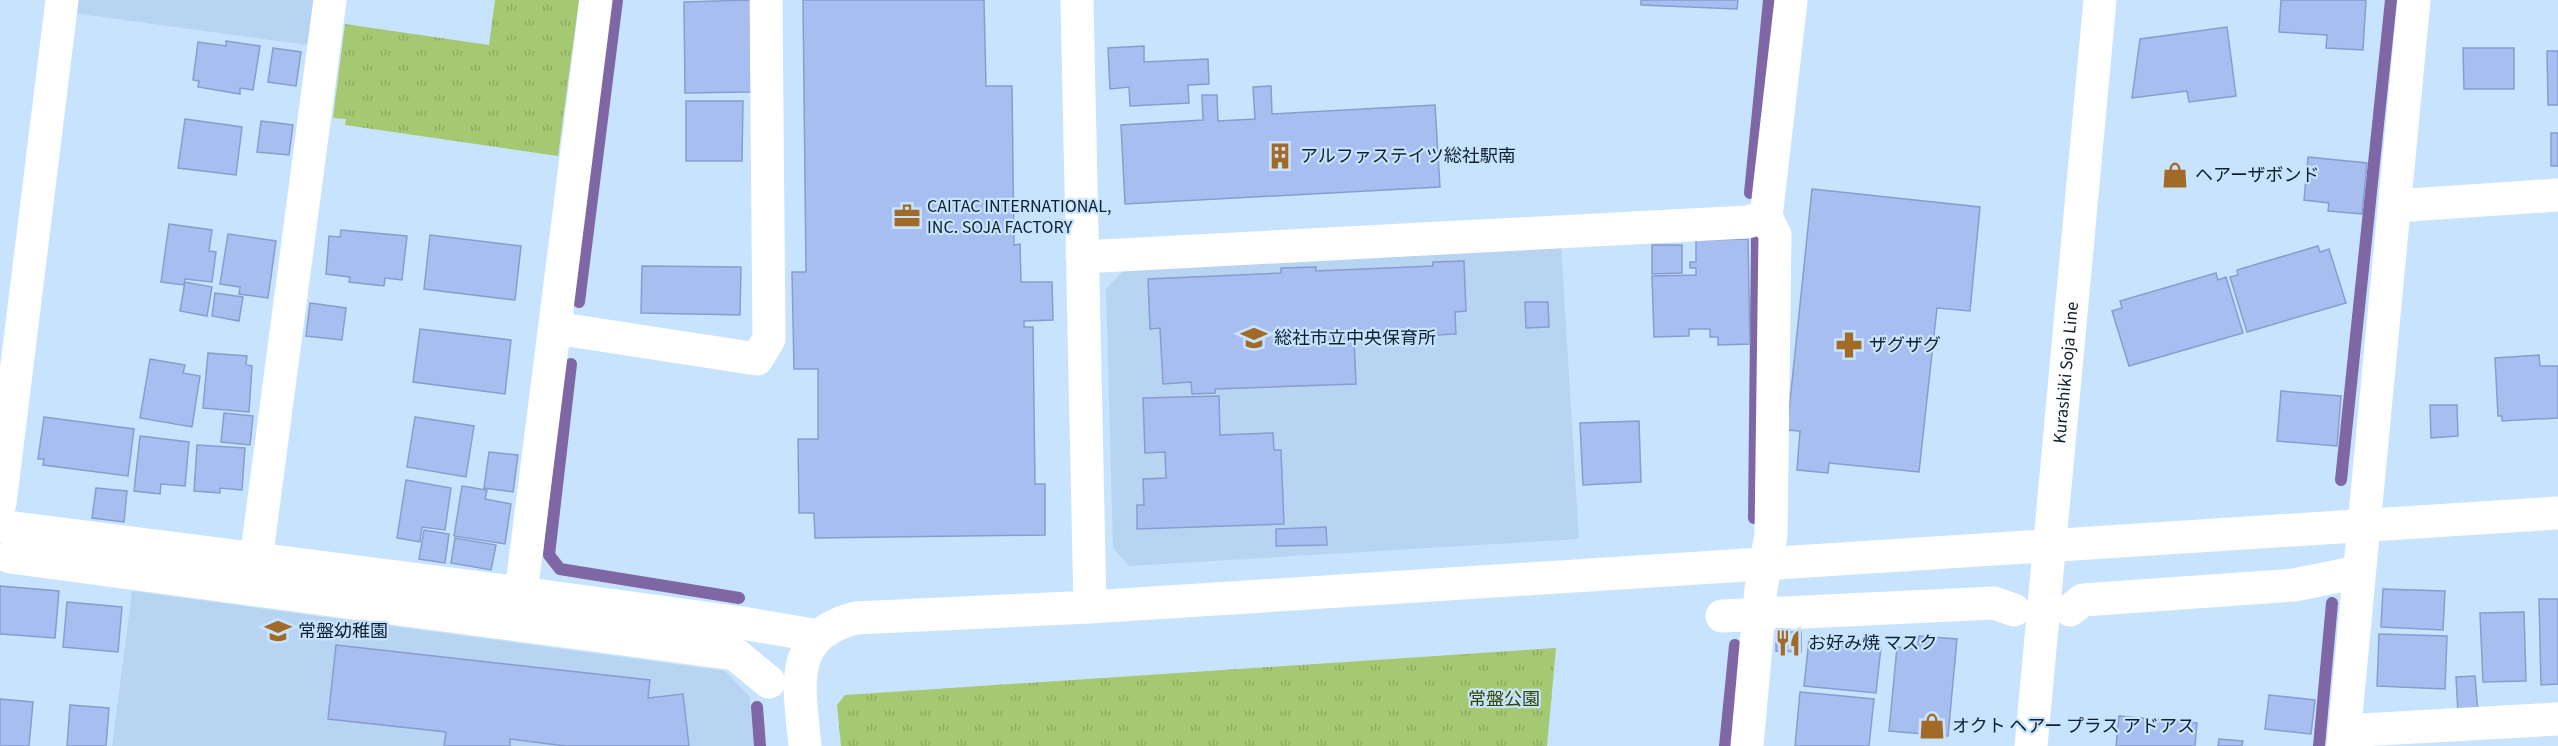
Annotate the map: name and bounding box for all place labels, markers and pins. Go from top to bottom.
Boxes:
building icon: アルファステイツ総社駅南 [1265,141,1295,171]
place label: アルファステイツ総社駅南 [1300,144,1516,169]
shop icon: ヘアーザボンド [2160,160,2190,190]
place label: ヘアーザボンド [2195,163,2320,188]
place label: CAITAC INTERNATIONAL, INC. SOJA FACTORY [927,194,1111,240]
office icon: CAITAC INTERNATIONAL, INC. SOJA FACTORY [892,201,922,231]
school or university icon: 総社市立中央保育所 [1239,323,1269,353]
place label: 総社市立中央保育所 [1274,326,1436,351]
pharmacy icon: ザグザグ [1834,330,1864,360]
place label: ザグザグ [1869,333,1941,358]
school or university icon: 常盤幼稚園 [263,616,293,646]
place label: 常盤幼稚園 [298,619,388,644]
restaurant icon: お好み焼 マスク [1773,628,1803,658]
place label: お好み焼 マスク [1808,631,1938,656]
shop icon: オクト ヘアー プラス アドアス [1917,711,1947,741]
place label: オクト ヘアー プラス アドアス [1952,714,2195,739]

